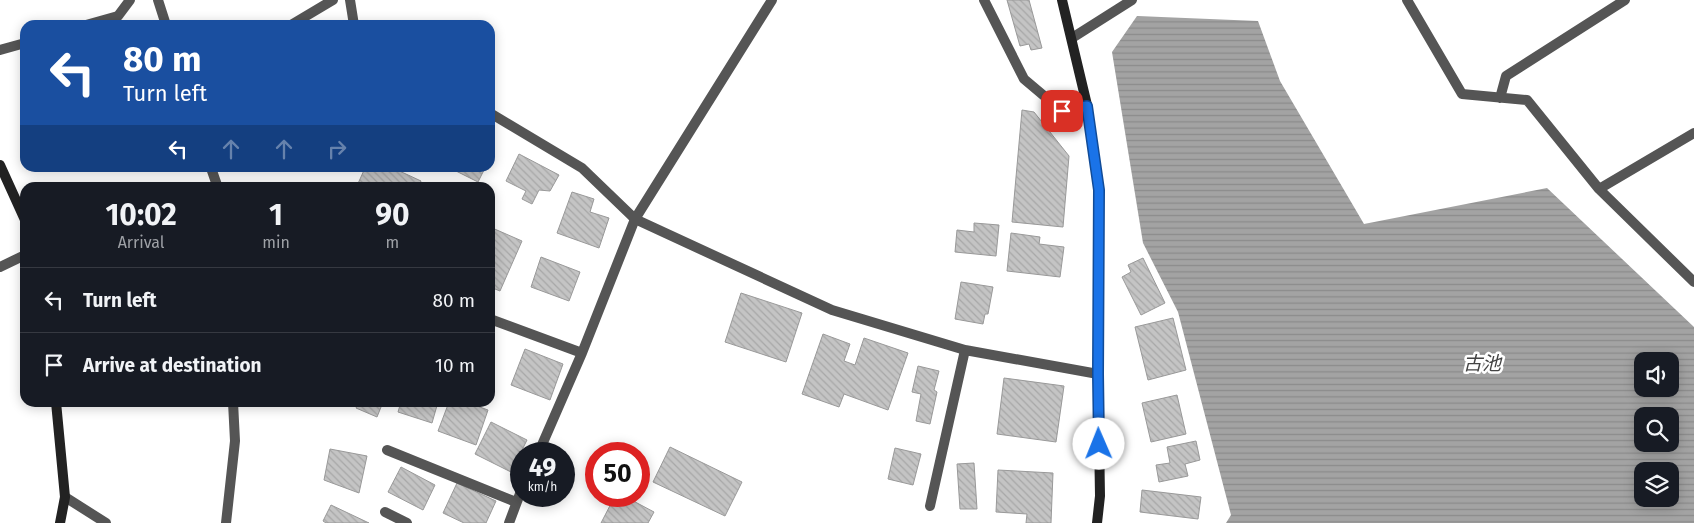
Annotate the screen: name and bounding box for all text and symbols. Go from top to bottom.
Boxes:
text: 80 m [123,38,202,80]
icon: left [40,40,105,105]
text: Turn left [123,80,207,107]
pin [1041,90,1083,132]
icon: arrive [1048,97,1076,125]
icon: left [164,135,192,163]
icon: ahead [217,135,245,163]
icon: ahead [270,135,298,163]
icon: right [323,135,351,163]
text: 10:02 [105,197,177,233]
text: 1 [269,197,283,233]
text: 90 [375,197,410,233]
text: Arrival [118,233,165,252]
text: min [262,233,290,252]
text: m [386,233,399,252]
icon: left [40,286,68,314]
text: Turn left [83,289,157,312]
text: 80 m [433,289,475,312]
icon: arrive [40,351,68,379]
water label: 古池 [1463,352,1503,375]
map controls [1634,352,1679,507]
button: sound [1634,352,1679,397]
text: Arrive at destination [83,354,262,377]
text: 10 m [435,354,475,377]
button: search [1634,407,1679,452]
position arrow [1072,417,1124,469]
speed limit sign: 50 [585,442,650,507]
text: 49 [529,453,556,483]
button: layers [1634,462,1679,507]
text: km/h [528,480,557,494]

